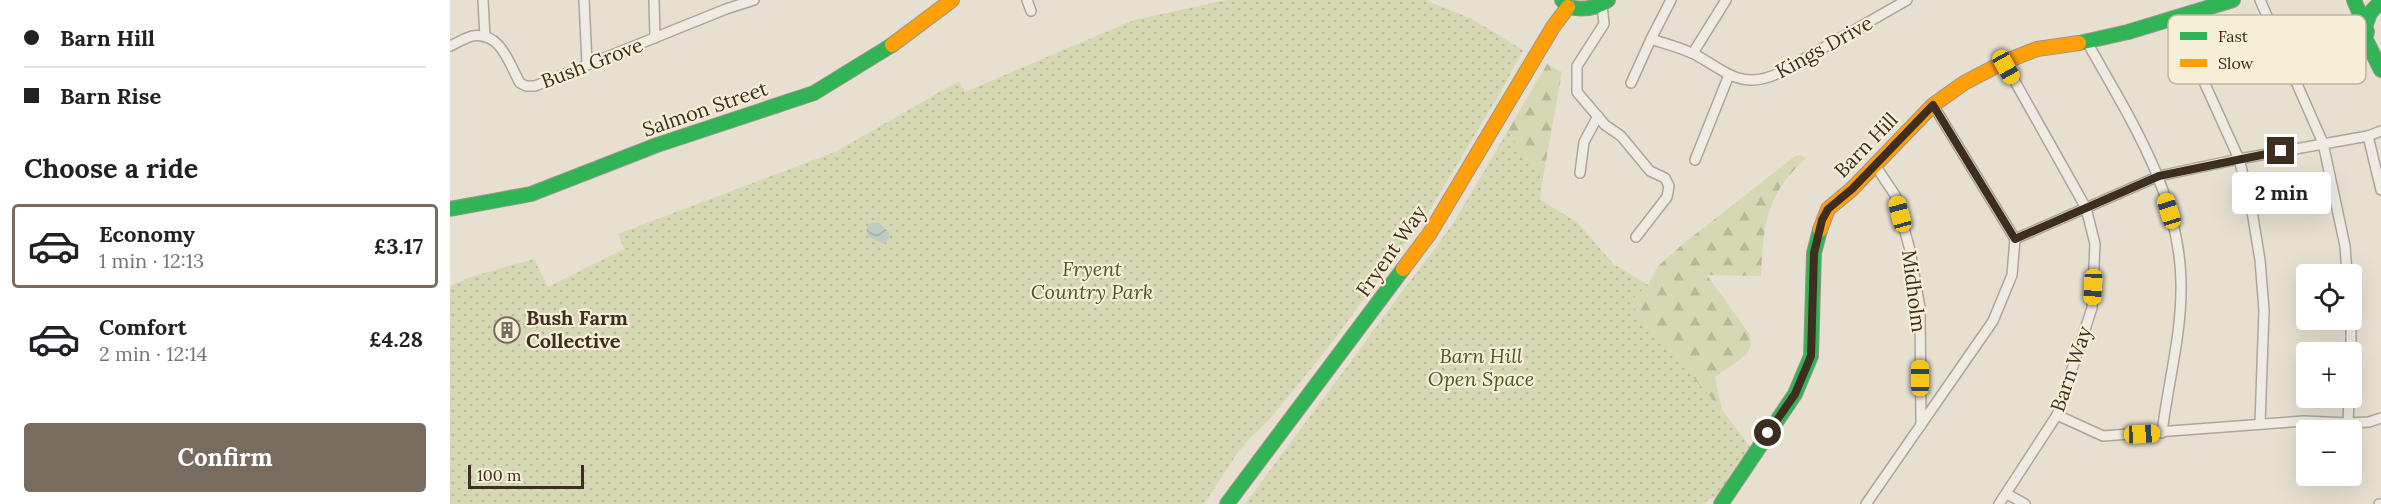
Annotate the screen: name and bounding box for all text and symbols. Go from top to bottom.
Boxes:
street label: Kings Drive [1771,10,1877,83]
legend [2168,15,2366,84]
text: Barn Hill [60,24,155,52]
text: Fast [2218,26,2249,46]
street label: Bush Grove [537,32,646,93]
car [1989,47,2023,87]
text: Slow [2218,53,2254,73]
street label: Salmon Street [639,75,771,142]
text: Barn Rise [60,82,161,110]
street label: Barn Hill [1829,107,1903,182]
route end [2267,137,2294,164]
text: Choose a ride [24,151,198,185]
callout: 2 min [2232,172,2330,214]
text: 2 min [2255,180,2308,205]
car [2155,191,2183,231]
car [1887,194,1913,234]
street label: Fryent Way [1350,200,1431,301]
icon: car [27,219,81,273]
text: Economy [99,220,195,248]
text: £3.17 [374,232,423,260]
text: 1 min · 12:13 [99,248,204,273]
street label: Midholm [1897,248,1932,334]
park label: Fryent Country Park [1031,256,1153,304]
map controls [2296,264,2362,486]
button: locate [2296,264,2362,330]
car [2083,269,2103,305]
place label: Bush Farm Collective [526,305,628,353]
icon: car [27,312,81,366]
text: Comfort [99,313,187,341]
building icon: Bush Farm Collective [492,315,522,345]
street label: Barn Way [2044,322,2097,415]
text: £4.28 [369,325,423,353]
text: 2 min · 12:14 [99,341,207,366]
button: + [2296,342,2362,408]
park label: Barn Hill Open Space [1428,343,1534,391]
car [1911,360,1929,396]
route start [1754,419,1781,446]
button: − [2296,420,2362,486]
button: Confirm [24,423,426,492]
car [2124,424,2160,444]
scale bar [468,462,584,490]
text: 100 m [477,465,521,485]

